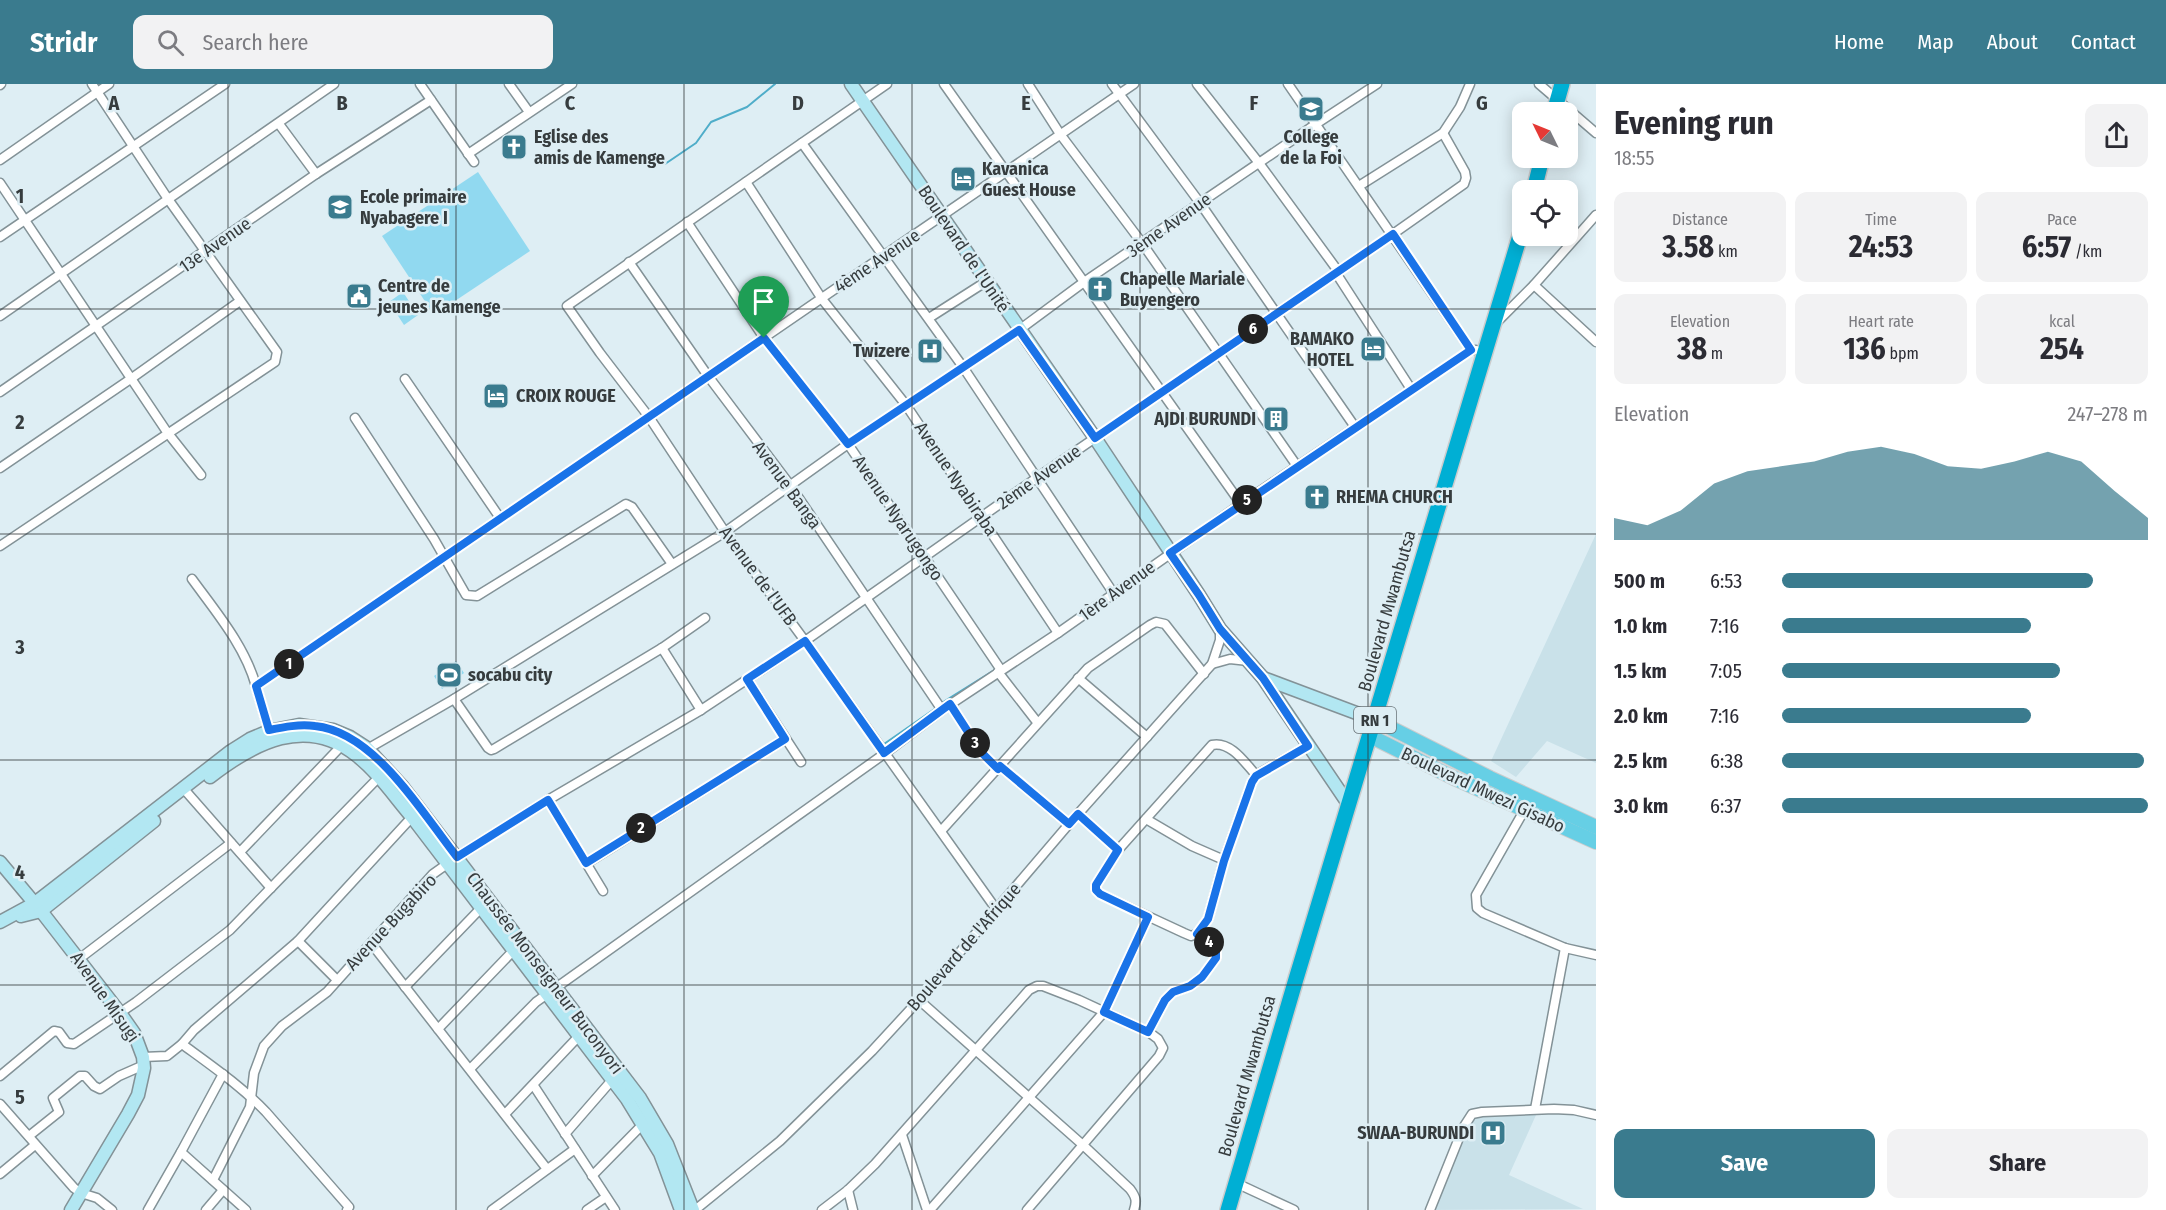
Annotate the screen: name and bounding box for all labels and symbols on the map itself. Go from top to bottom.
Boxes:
text: A [108,91,121,115]
text: B [336,91,348,115]
text: C [565,91,576,115]
text: D [792,91,804,115]
text: E [1021,91,1031,115]
text: F [1250,91,1259,115]
text: G [1476,91,1488,115]
school or university icon: College de la Foi [1296,94,1326,124]
north arrow [1512,102,1578,168]
place label: Eglise des amis de Kamenge [534,126,665,169]
place label: College de la Foi [1280,126,1342,169]
church icon: Eglise des amis de Kamenge [499,132,529,162]
place label: Kavanica Guest House [982,158,1076,201]
hotel icon: Kavanica Guest House [948,164,978,194]
street label: Boulevard de l'Unité [913,181,1015,317]
text: 1 [16,184,24,208]
place label: Ecole primaire Nyabagere I [360,186,467,229]
street label: 3ème Avenue [1123,188,1216,262]
school or university icon: Ecole primaire Nyabagere I [325,192,355,222]
street label: 13e Avenue [175,212,255,278]
street label: 4ème Avenue [830,224,924,298]
place label: Chapelle Mariale Buyengero [1120,268,1245,311]
church icon: Chapelle Mariale Buyengero [1085,274,1115,304]
place label: Centre de jeunes Kamenge [377,275,501,318]
pin [738,276,789,338]
public building icon: Centre de jeunes Kamenge [344,281,374,311]
pin: 6 [1238,314,1268,344]
place label: BAMAKO HOTEL [1290,328,1355,371]
hotel icon: BAMAKO HOTEL [1358,334,1388,364]
hospital icon: Twizere [915,336,945,366]
place label: Twizere [853,340,910,362]
hotel icon: CROIX ROUGE [481,381,511,411]
place label: CROIX ROUGE [516,385,616,407]
building icon: AJDI BURUNDI [1261,404,1291,434]
place label: AJDI BURUNDI [1153,408,1256,430]
text: 2 [14,410,25,434]
street label: Avenue Nyabiraba [910,418,1002,540]
street label: Avenue Banga [748,437,826,533]
street label: 2ème Avenue [993,440,1085,514]
street label: Avenue Nyarugongo [848,451,948,585]
church icon: RHEMA CHURCH [1302,482,1332,512]
pin: 5 [1232,485,1262,515]
place label: RHEMA CHURCH [1336,486,1453,508]
street label: Avenue de l'UFB [715,522,802,630]
street label: Boulevard Mwambutsa [1353,528,1421,694]
street label: 1ère Avenue [1075,556,1160,626]
text: 3 [14,635,25,659]
pin: 1 [274,649,304,679]
sports icon: socabu city [434,660,464,690]
place label: socabu city [468,664,553,686]
road number: RN 1 [1354,707,1396,733]
pin: 3 [960,728,990,758]
street label: Boulevard Mwezi Gisabo [1398,742,1568,838]
pin: 2 [626,813,656,843]
text: 4 [15,860,25,884]
street label: Chaussée Monseigneur Buconyori [462,868,628,1078]
street label: Avenue Bugabiro [341,869,441,975]
street label: Boulevard de l'Afrique [902,878,1026,1016]
pin: 4 [1194,927,1224,957]
street label: Avenue Misugi [66,947,144,1047]
street label: Boulevard Mwambutsa [1213,993,1281,1159]
text: 5 [15,1085,25,1109]
hospital icon: SWAA-BURUNDI [1478,1118,1508,1148]
place label: SWAA-BURUNDI [1357,1122,1474,1144]

